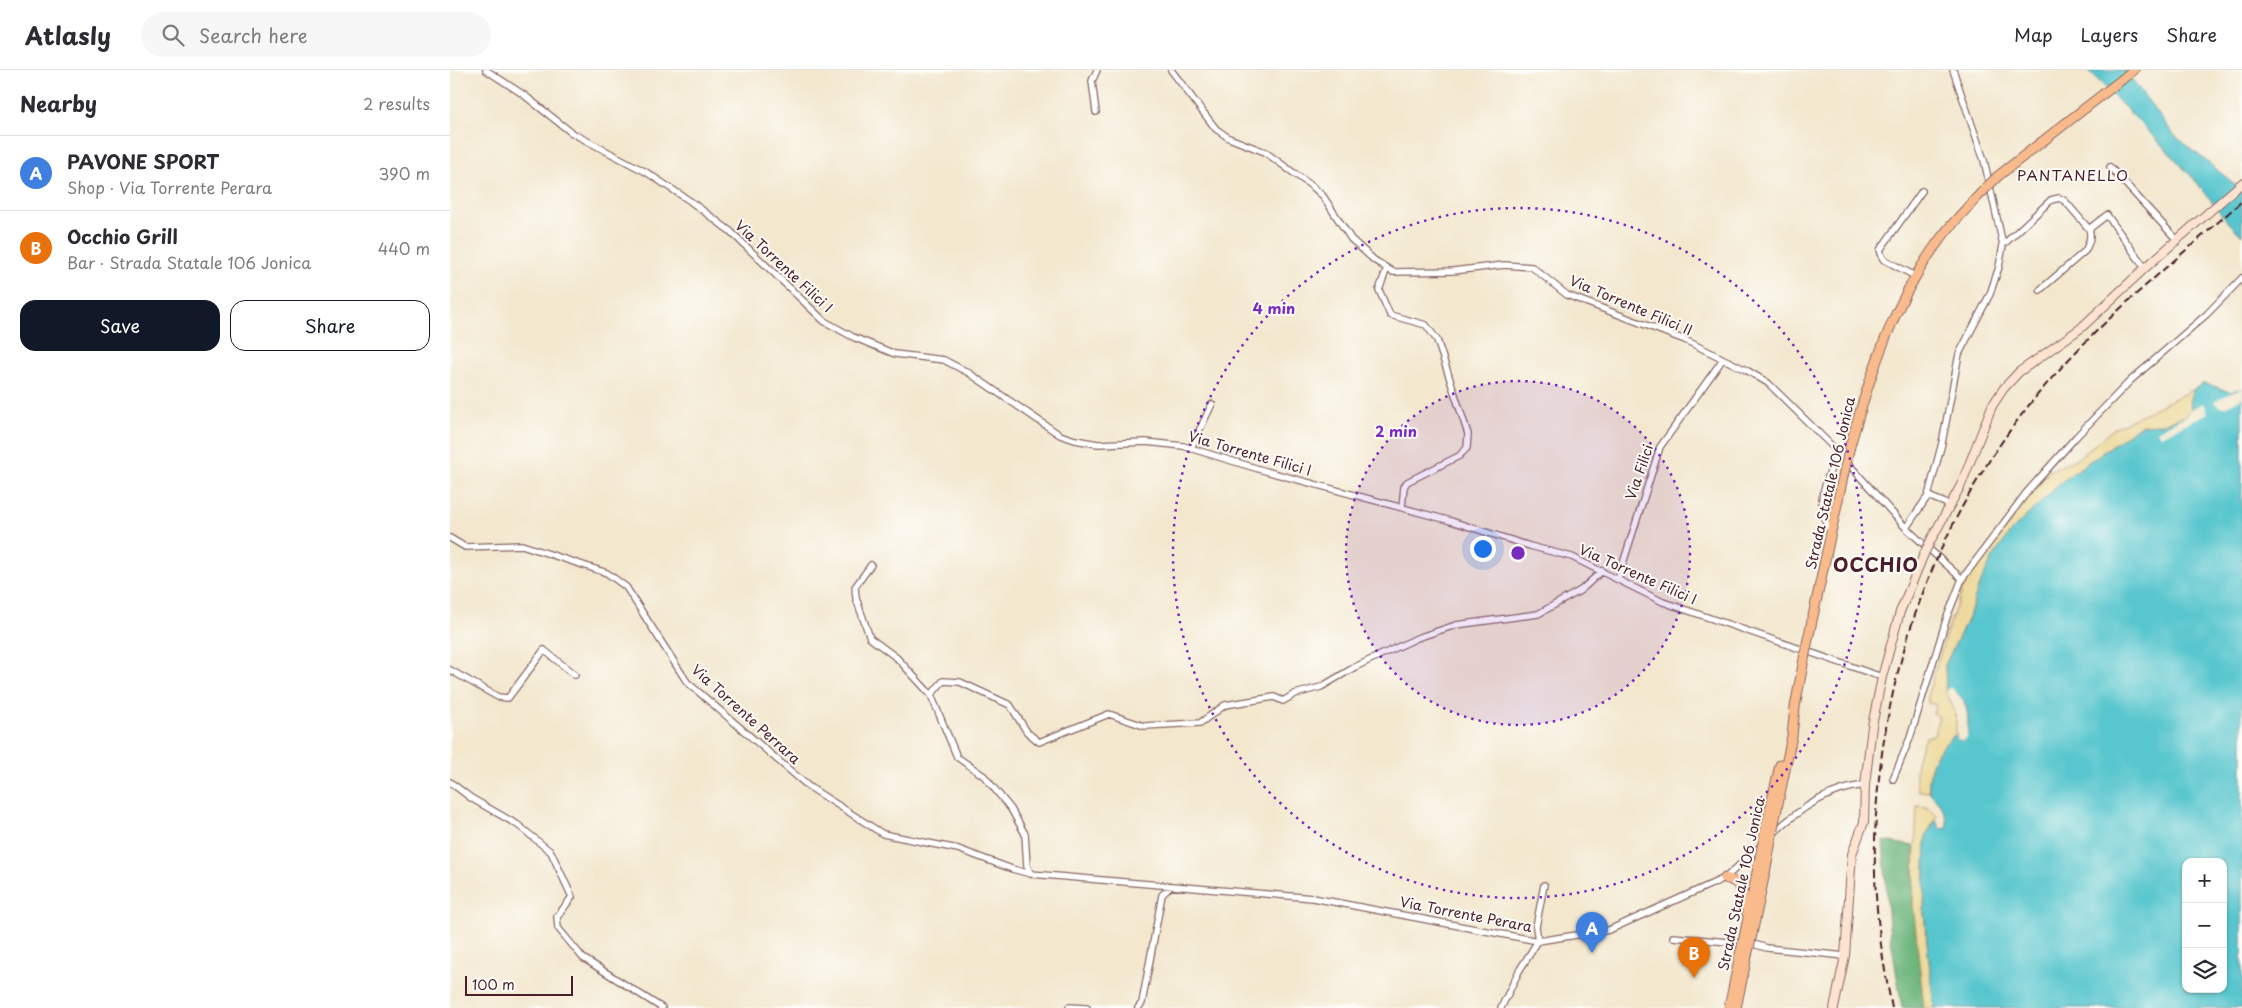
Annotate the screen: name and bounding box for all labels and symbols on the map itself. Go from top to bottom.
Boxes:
district label: PANTANELLO [2017,163,2129,186]
street label: Via Torrente Filici I [730,215,838,317]
street label: Via Torrente Filici II [1566,270,1696,340]
text: 4 min [1253,296,1295,319]
street label: Strada Statale 106 Jonica [1800,394,1860,571]
text: 2 min [1375,419,1417,442]
street label: Via Torrente Filici I [1186,425,1314,481]
street label: Via Filici [1620,441,1658,503]
your location [1470,536,1496,562]
street label: Via Torrente Filici I [1576,539,1700,609]
centre of rings [1509,544,1527,562]
district label: OCCHIO [1833,550,1919,578]
street label: Via Torrente Perrara [687,659,805,769]
street label: Strada Statale 106 Jonica [1712,795,1770,973]
street label: Via Torrente Perara [1398,891,1534,937]
pin: A [1576,912,1608,953]
pin: B [1678,937,1710,978]
scale bar [465,973,572,996]

